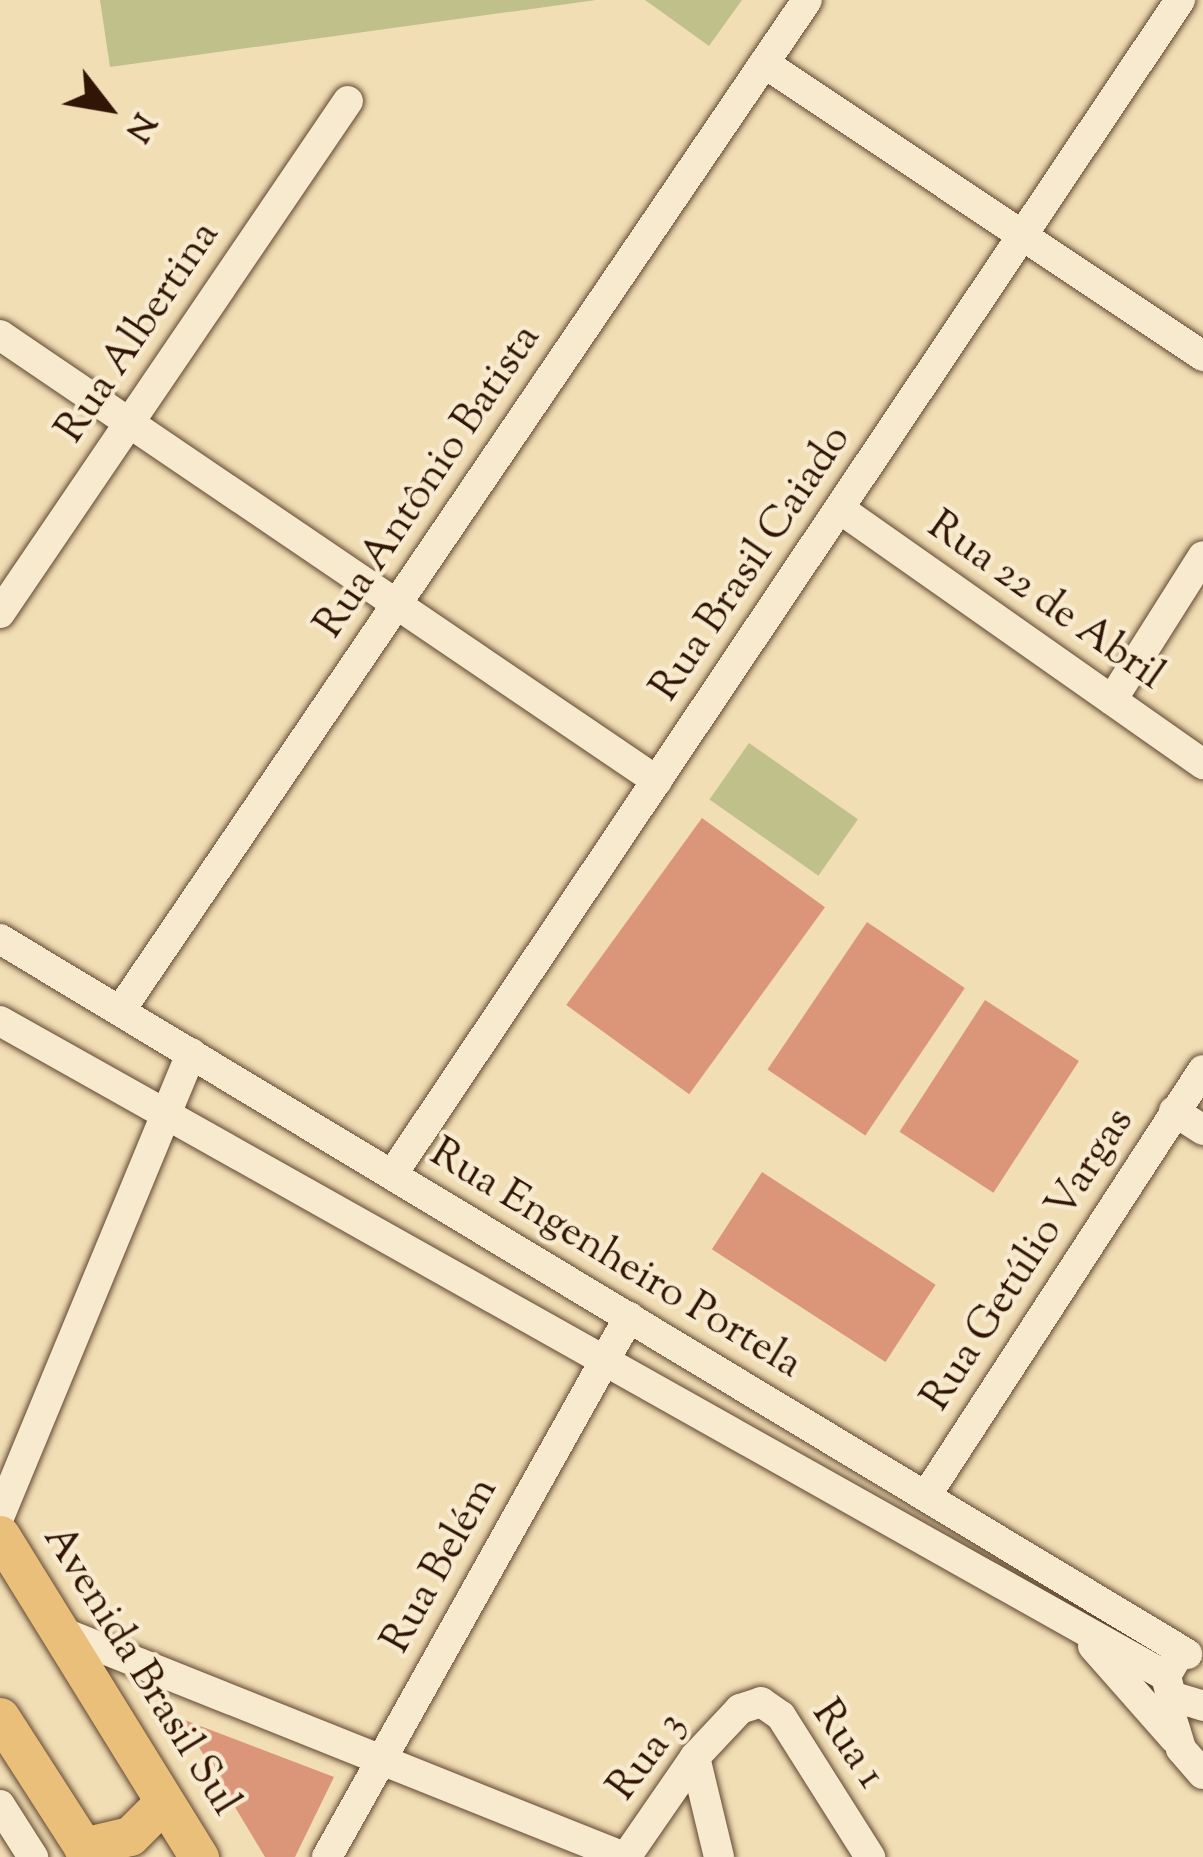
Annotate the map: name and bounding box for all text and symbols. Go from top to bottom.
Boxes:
north arrow [48,48,168,168]
text: N [112,103,166,150]
street label: Rua Albertina [46,213,232,453]
street label: Rua Antônio Batista [305,316,553,648]
street label: Rua Brasil Caiado [641,417,863,711]
street label: Rua 22 de Abril [917,502,1173,702]
street label: Rua Getúlio Vargas [912,1099,1146,1421]
street label: Rua Engenheiro Portela [420,1129,810,1391]
street label: Rua Belém [372,1469,510,1663]
street label: Avenida Brasil Sul [31,1517,249,1825]
street label: Rua 1 [799,1691,895,1799]
street label: Rua 3 [598,1703,698,1811]

